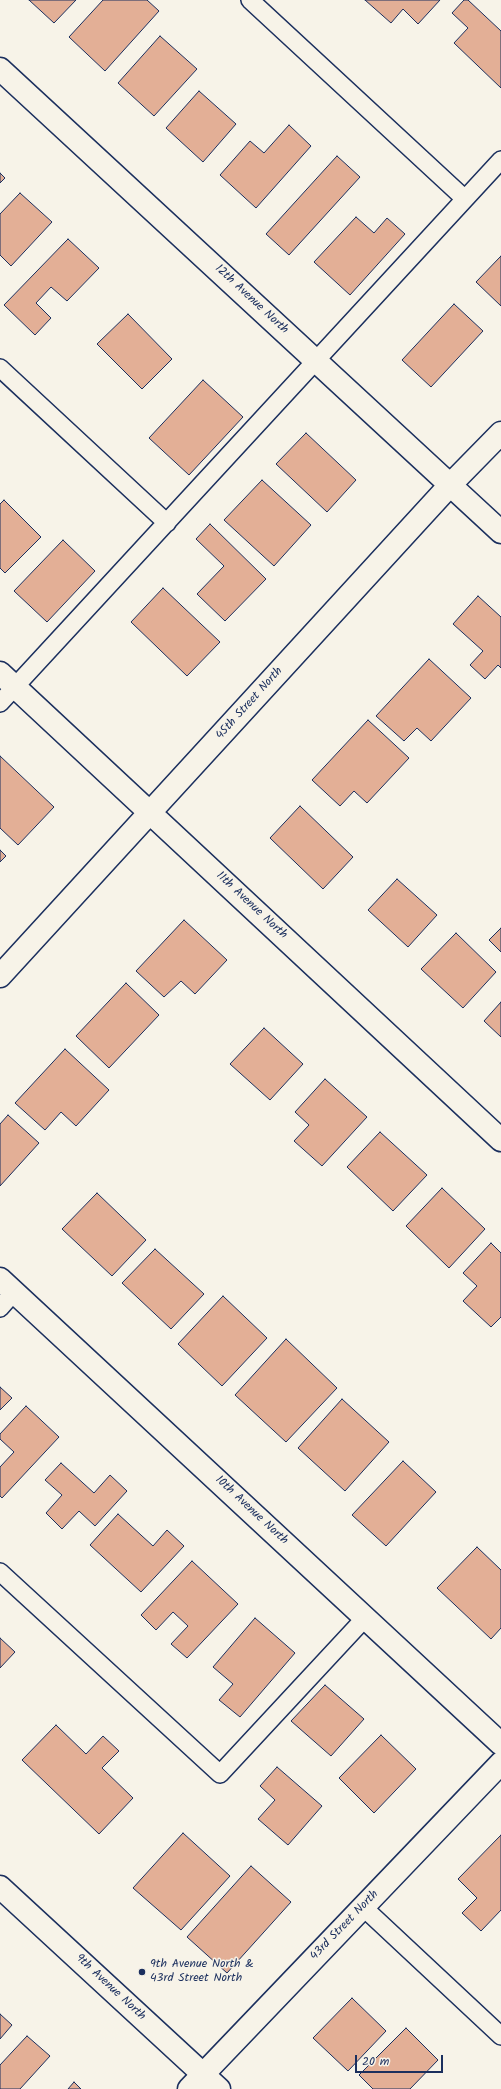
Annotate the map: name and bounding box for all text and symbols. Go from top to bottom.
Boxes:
street label: 12th Avenue North [211,262,291,338]
street label: 45th Street North [214,665,286,743]
street label: 11th Avenue North [212,869,290,943]
street label: 10th Avenue North [212,1474,290,1548]
street label: 43rd Street North [308,1888,382,1964]
street label: 9th Avenue North [72,1952,148,2024]
place label: 9th Avenue North & 43rd Street North [150,1958,254,1986]
marker: 9th Avenue North & 43rd Street North [137,1967,147,1977]
scale bar [357,2047,445,2073]
text: 20 m [362,2052,389,2071]

